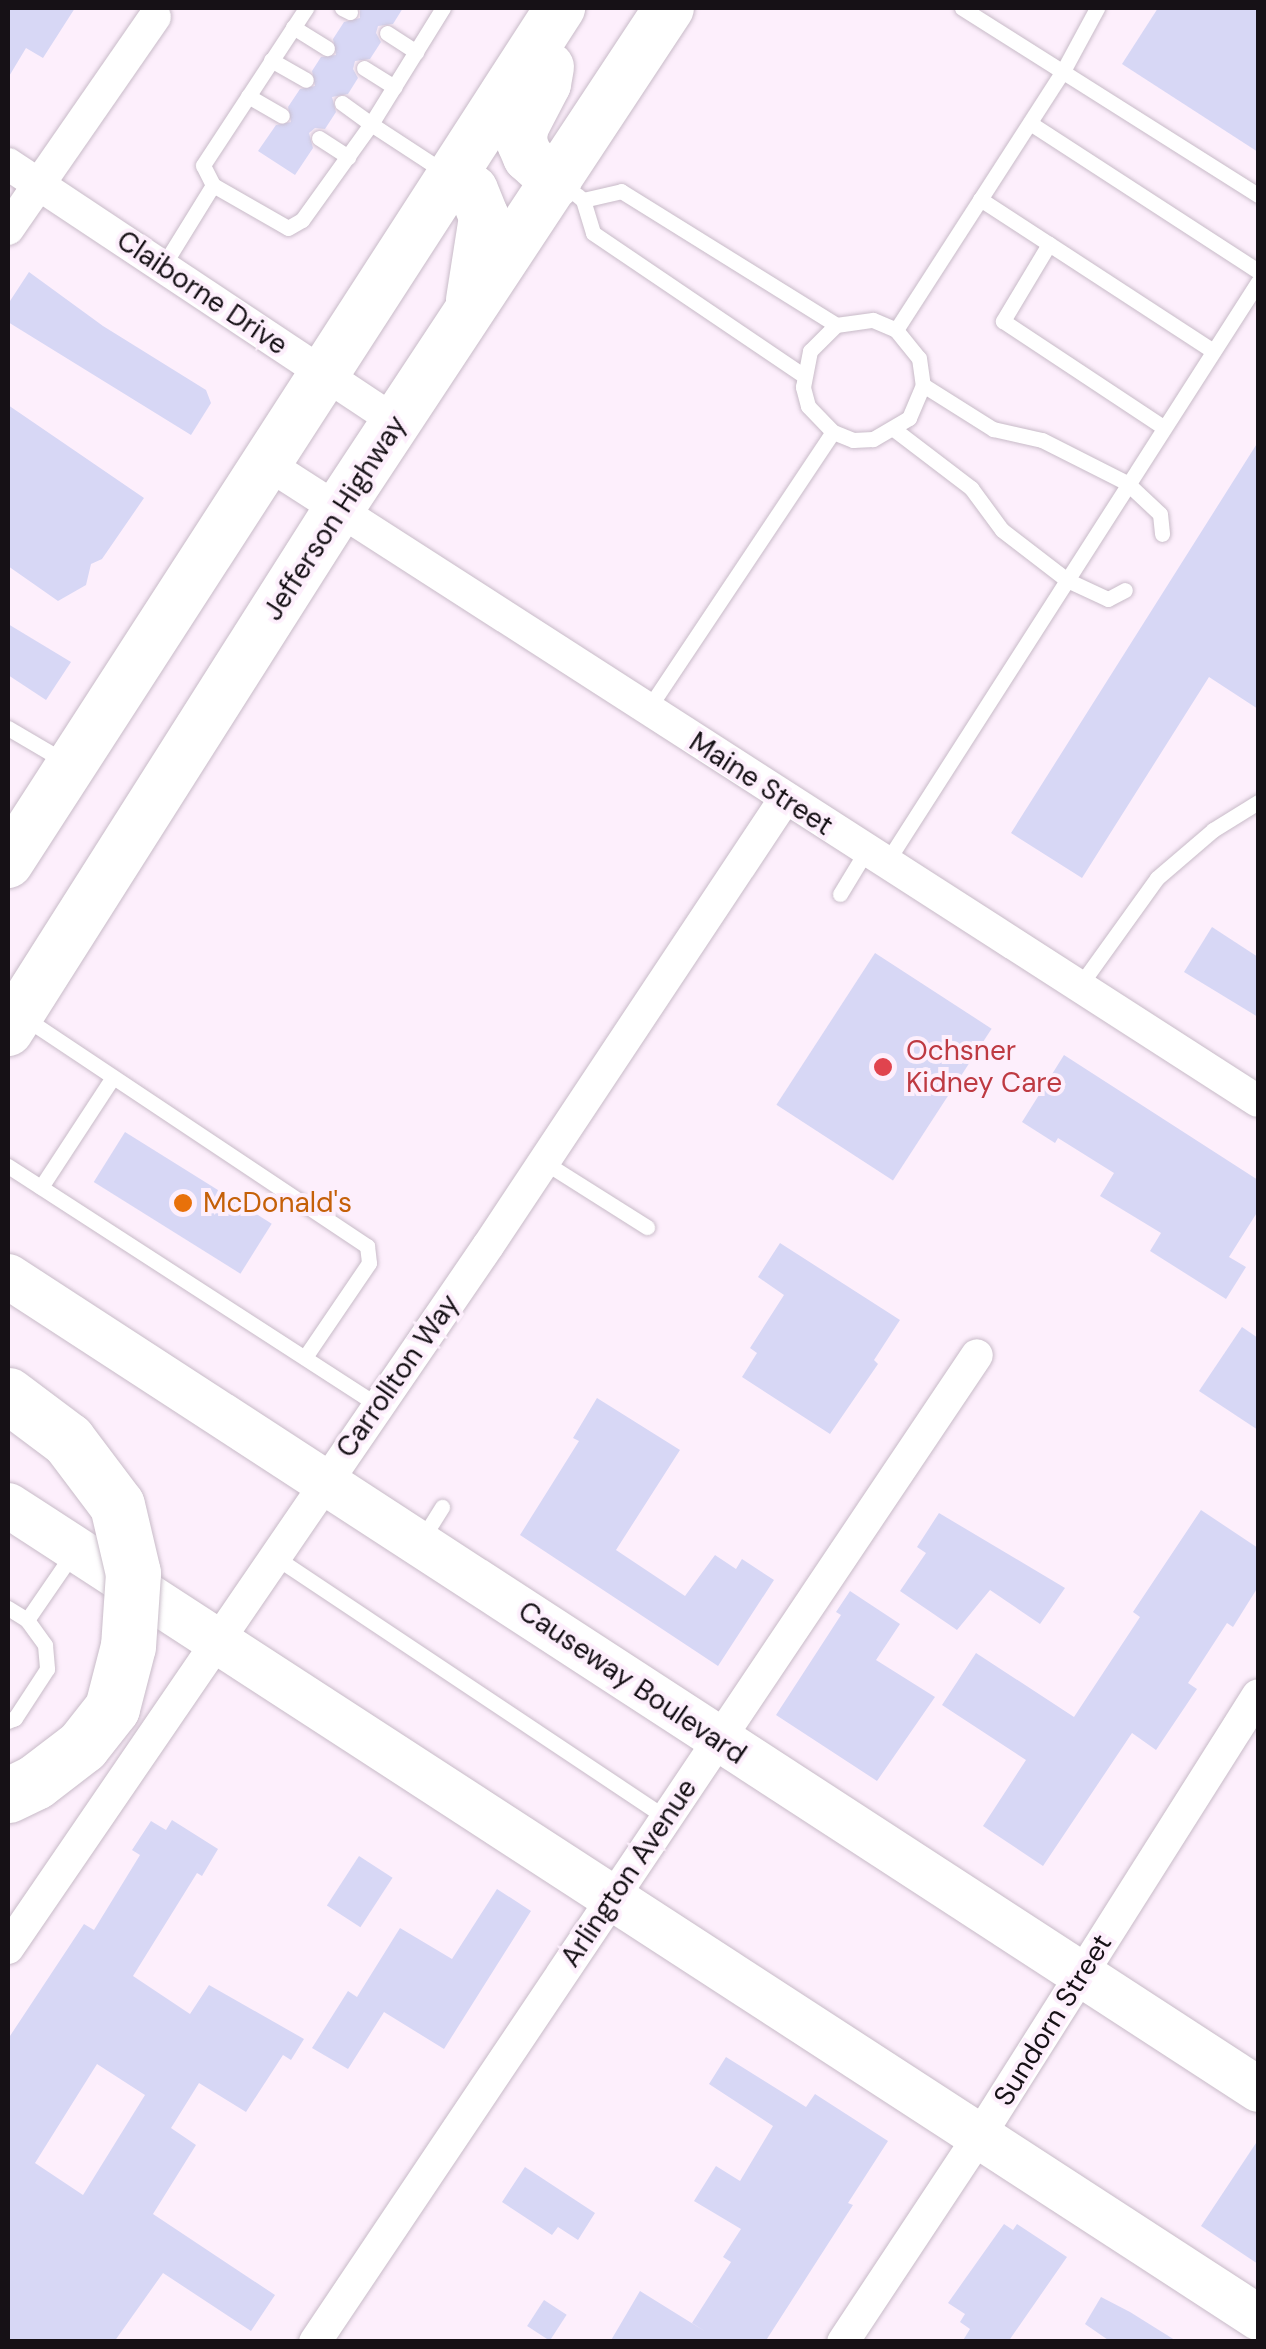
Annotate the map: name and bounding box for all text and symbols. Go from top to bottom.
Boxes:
street label: Claiborne Drive [110,224,294,362]
street label: Jefferson Highway [256,409,414,627]
street label: Maine Street [683,725,839,843]
place label: Ochsner Kidney Care [906,1034,1062,1100]
marker: Ochsner Kidney Care [870,1054,896,1080]
place label: McDonald's [203,1186,352,1220]
marker: McDonald's [172,1192,194,1214]
street label: Carrollton Way [329,1288,467,1464]
street label: Causeway Boulevard [512,1594,752,1772]
street label: Arlington Avenue [554,1773,704,1973]
street label: Sundorn Street [987,1928,1119,2112]

